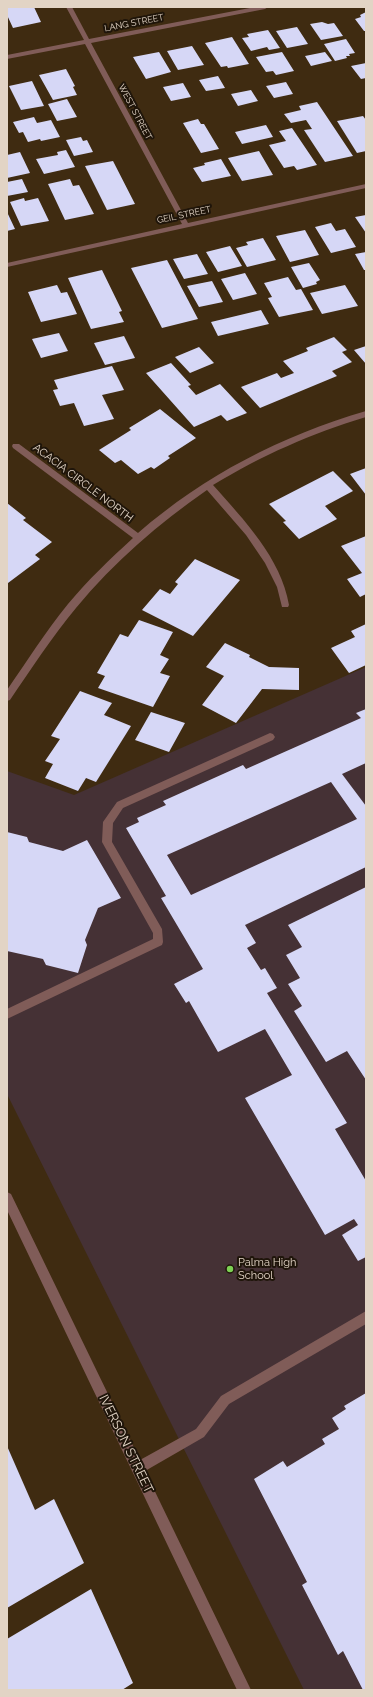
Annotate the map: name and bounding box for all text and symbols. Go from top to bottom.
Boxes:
street label: LANG STREET [103,12,165,34]
street label: WEST STREET [116,82,154,142]
street label: GEIL STREET [156,204,212,226]
street label: ACACIA CIRCLE NORTH [30,441,136,525]
place label: Palma High School [238,1256,296,1282]
marker: Palma High School [225,1264,235,1274]
street label: IVERSON STREET [95,1392,157,1496]

